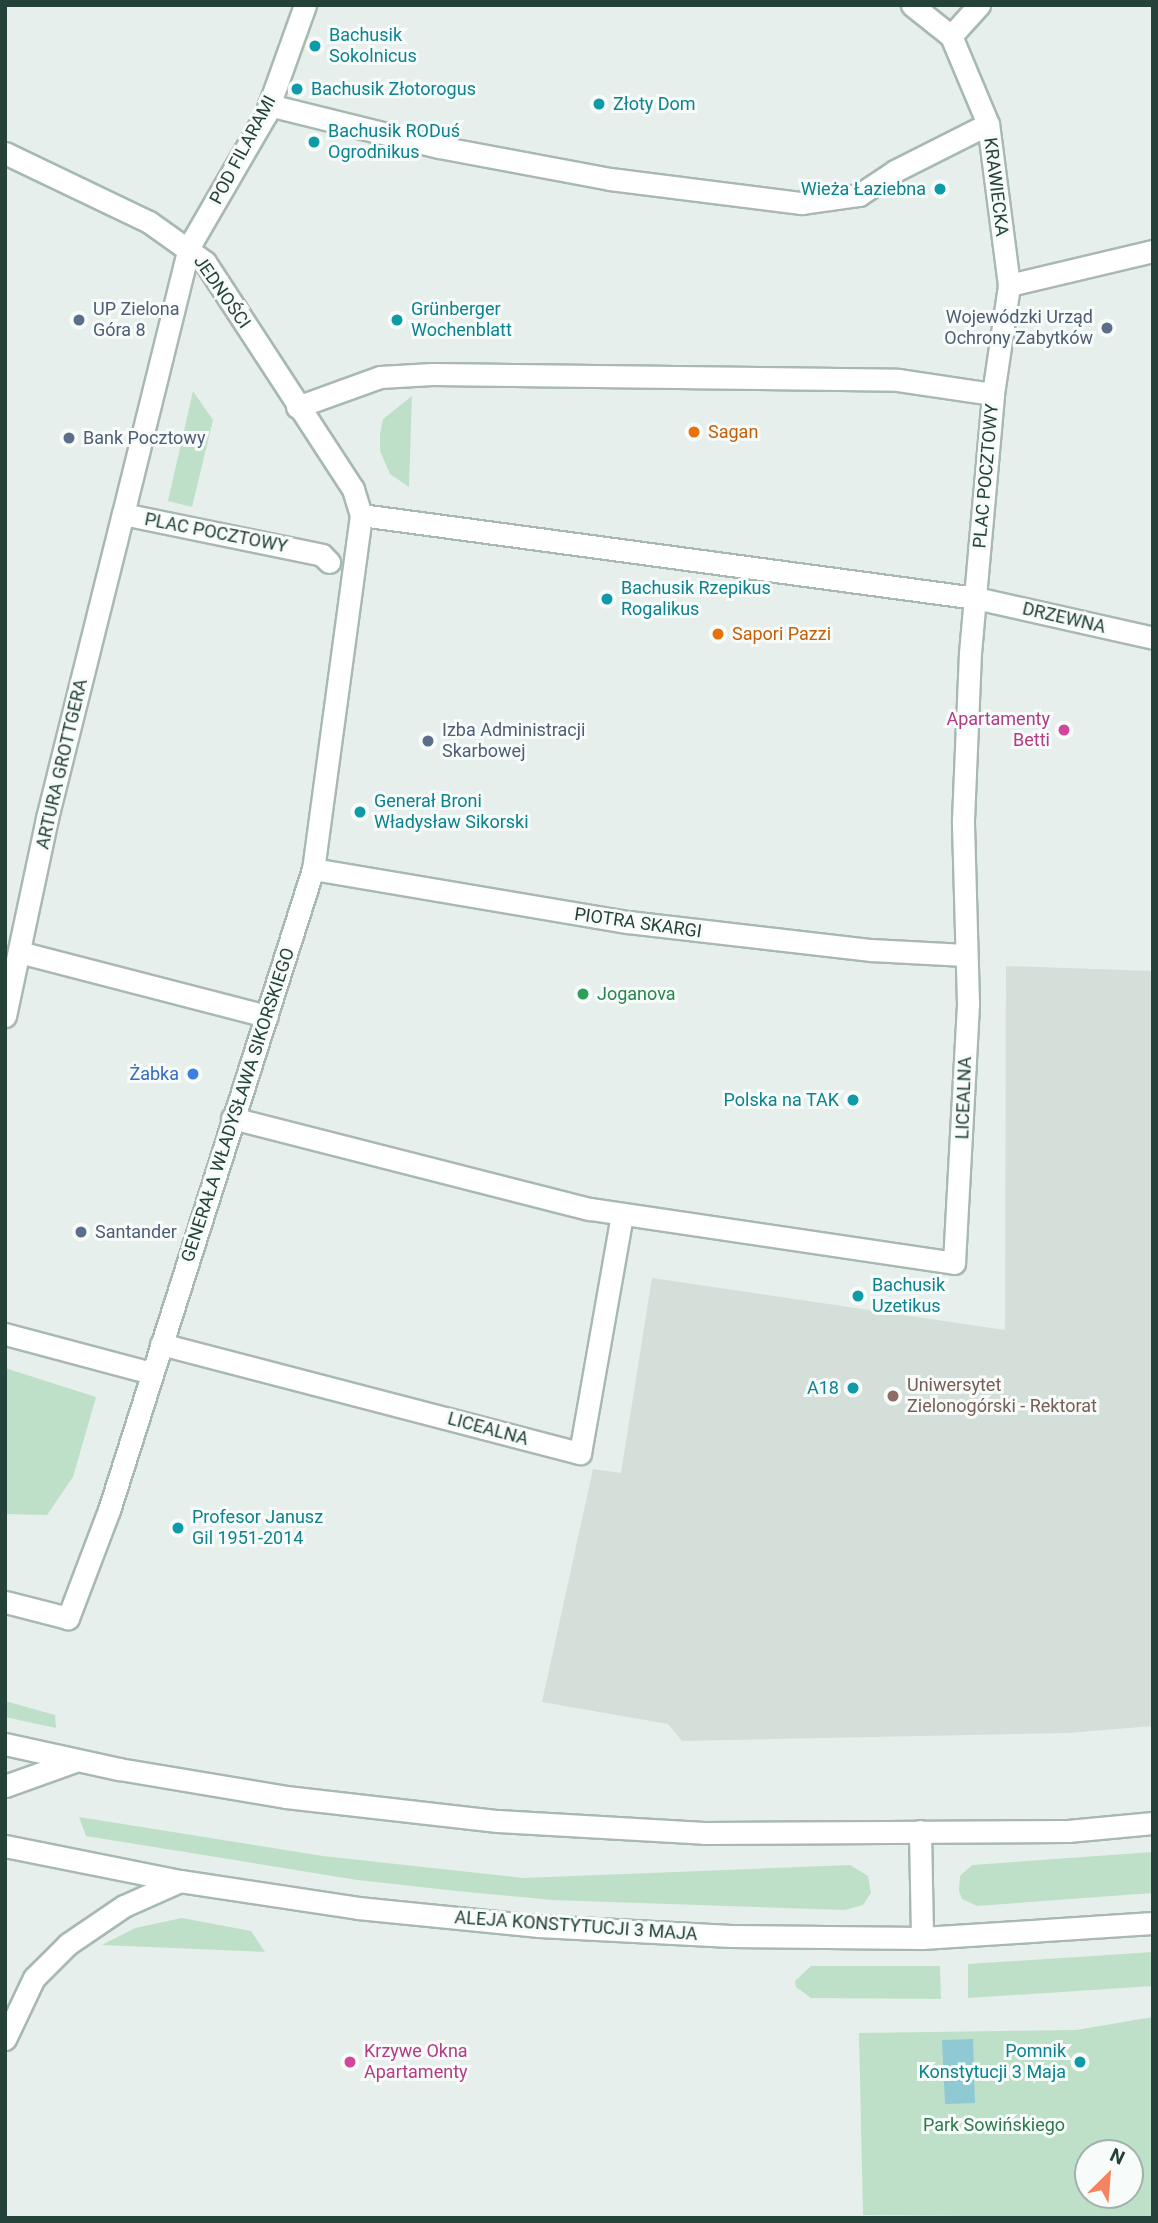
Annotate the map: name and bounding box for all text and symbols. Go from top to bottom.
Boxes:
place label: Bachusik Sokolnicus [329,25,417,68]
marker: Bachusik Sokolnicus [307,38,323,54]
place label: Bachusik Złotorogus [311,78,476,100]
marker: Bachusik Złotorogus [289,81,305,97]
street label: POD FILARAMI [205,92,281,208]
place label: Złoty Dom [613,93,696,115]
marker: Złoty Dom [591,96,607,112]
place label: Bachusik RODuś Ogrodnikus [328,121,460,164]
marker: Bachusik RODuś Ogrodnikus [306,134,322,150]
street label: KRAWIECKA [979,136,1013,238]
place label: Wieża Łaziebna [801,178,926,200]
marker: Wieża Łaziebna [932,181,948,197]
street label: JEDNOŚCI [189,251,255,333]
place label: UP Zielona Góra 8 [93,299,180,342]
place label: Grünberger Wochenblatt [411,299,512,342]
place label: Wojewódzki Urząd Ochrony Zabytków [944,307,1093,350]
marker: UP Zielona Góra 8 [71,312,87,328]
marker: Grünberger Wochenblatt [389,312,405,328]
marker: Wojewódzki Urząd Ochrony Zabytków [1099,320,1115,336]
street label: PLAC POCZTOWY [969,403,1003,549]
place label: Sagan [708,421,758,443]
marker: Sagan [686,424,702,440]
place label: Bank Pocztowy [83,427,205,449]
marker: Bank Pocztowy [61,430,77,446]
street label: PLAC POCZTOWY [143,509,289,557]
place label: Bachusik Rzepikus Rogalikus [621,578,771,620]
marker: Bachusik Rzepikus Rogalikus [599,591,615,607]
street label: DRZEWNA [1020,598,1108,638]
place label: Sapori Pazzi [732,623,831,645]
marker: Sapori Pazzi [710,626,726,642]
street label: ARTURA GROTTGERA [32,677,92,851]
place label: Apartamenty Betti [946,709,1050,752]
place label: Izba Administracji Skarbowej [442,720,585,762]
marker: Apartamenty Betti [1056,722,1072,738]
marker: Izba Administracji Skarbowej [420,733,436,749]
place label: Generał Broni Władysław Sikorski [374,791,529,834]
marker: Generał Broni Władysław Sikorski [352,804,368,820]
street label: PIOTRA SKARGI [573,903,703,943]
street label: GENERAŁA WŁADYSŁAWA SIKORSKIEGO [177,945,299,1265]
place label: Joganova [597,983,676,1005]
marker: Joganova [575,986,591,1002]
street label: LICEALNA [952,1056,976,1140]
place label: Żabka [129,1063,179,1085]
marker: Żabka [185,1066,201,1082]
place label: Polska na TAK [723,1089,839,1111]
marker: Polska na TAK [845,1092,861,1108]
place label: Santander [95,1221,177,1243]
marker: Santander [73,1224,89,1240]
place label: Bachusik Uzetikus [872,1275,945,1318]
marker: Bachusik Uzetikus [850,1288,866,1304]
place label: Uniwersytet Zielonogórski - Rektorat [907,1375,1097,1418]
place label: A18 [807,1377,839,1399]
marker: A18 [845,1380,861,1396]
marker: Uniwersytet Zielonogórski - Rektorat [885,1388,901,1404]
street label: LICEALNA [445,1408,531,1450]
place label: Profesor Janusz Gil 1951-2014 [192,1507,323,1550]
marker: Profesor Janusz Gil 1951-2014 [170,1520,186,1536]
street label: ALEJA KONSTYTUCJI 3 MAJA [454,1907,698,1945]
place label: Krzywe Okna Apartamenty [364,2041,468,2084]
place label: Pomnik Konstytucji 3 Maja [918,2041,1066,2084]
marker: Krzywe Okna Apartamenty [342,2054,358,2070]
marker: Pomnik Konstytucji 3 Maja [1072,2054,1088,2070]
park label: Park Sowińskiego [923,2114,1065,2136]
north arrow [1074,2139,1144,2209]
text: N [1106,2143,1128,2170]

